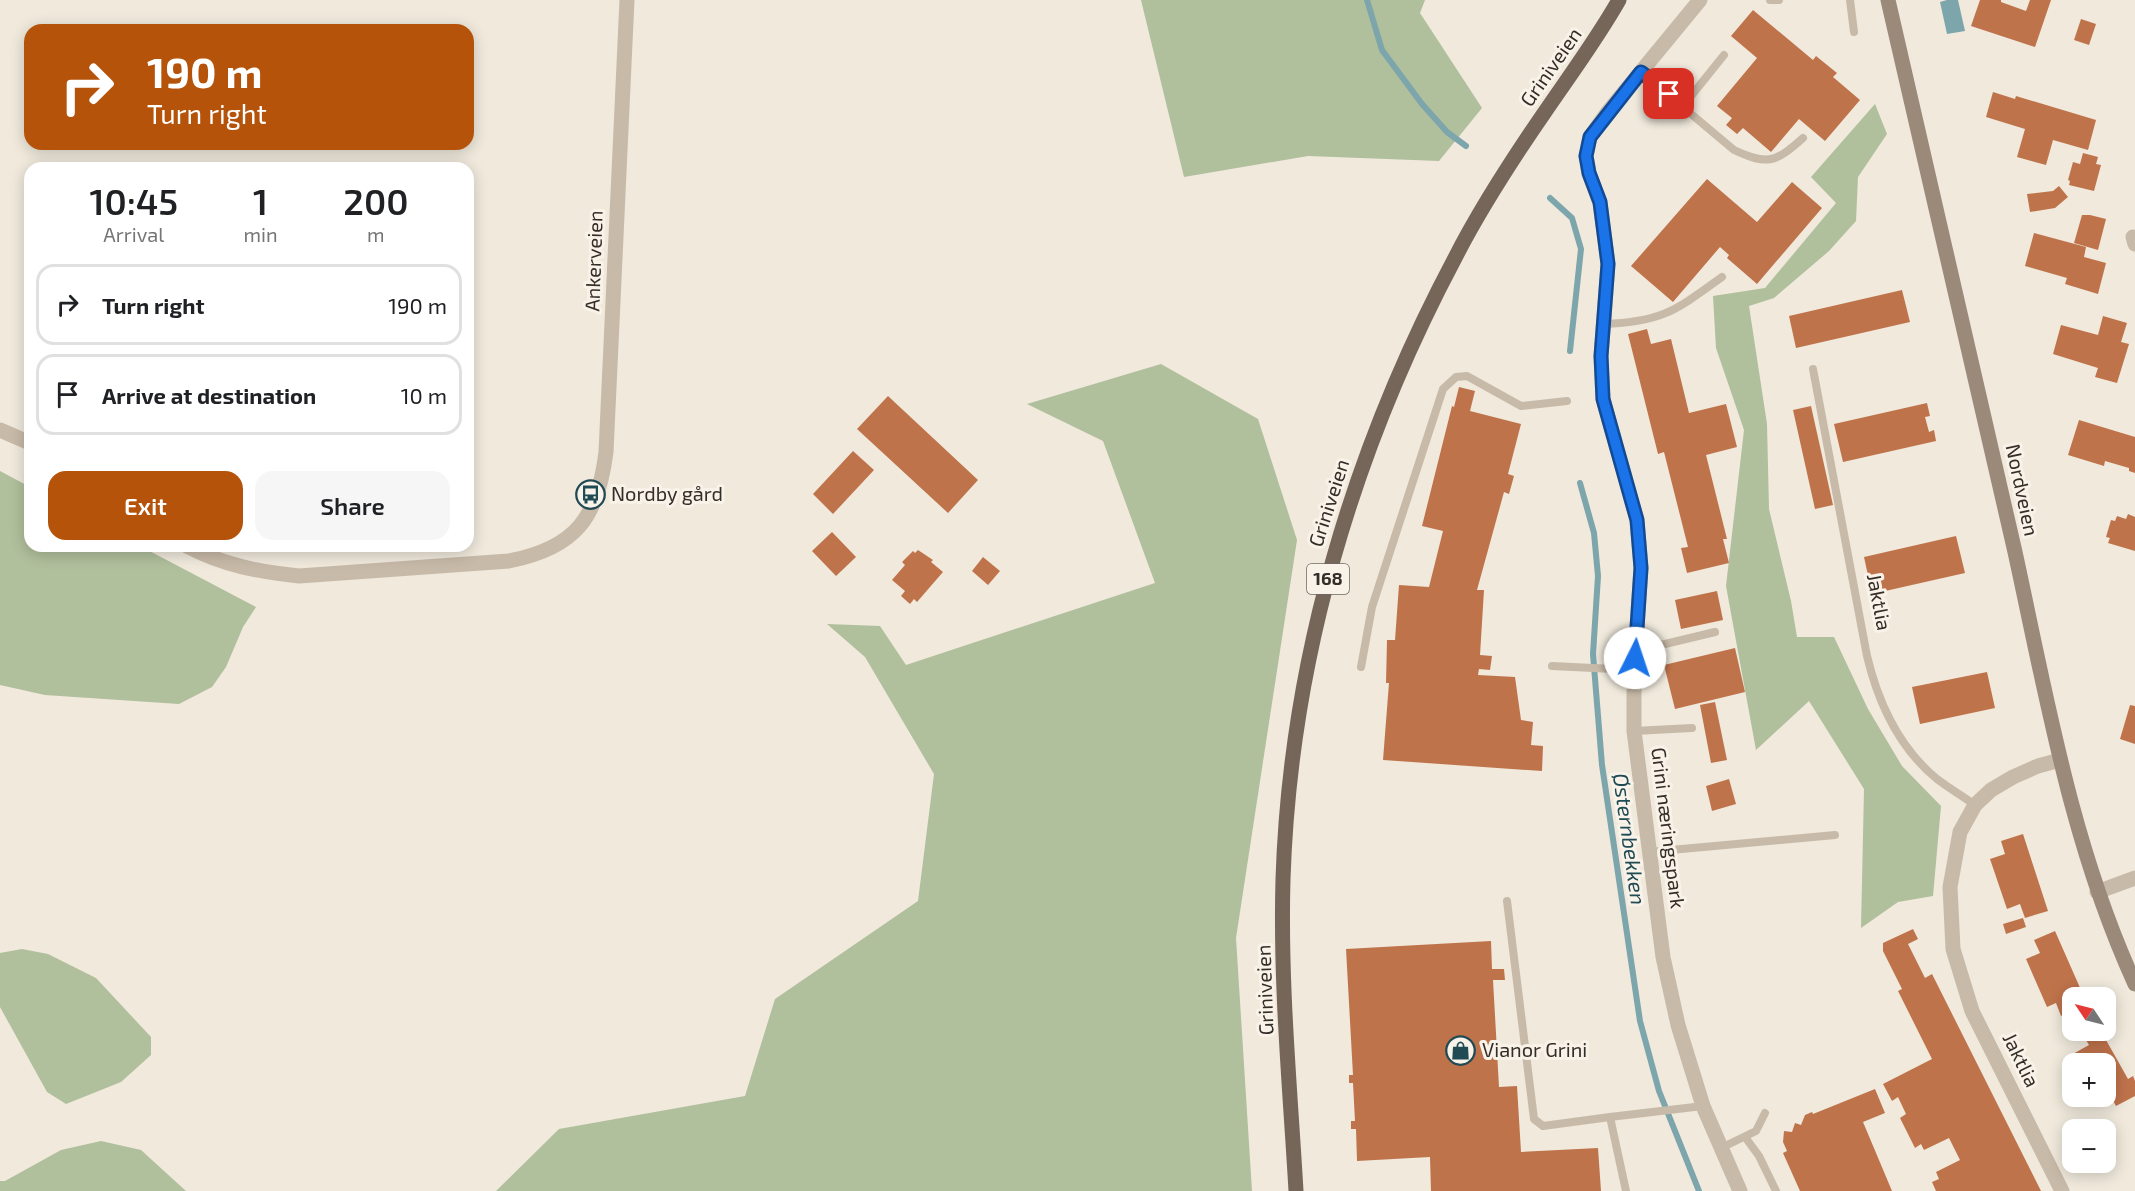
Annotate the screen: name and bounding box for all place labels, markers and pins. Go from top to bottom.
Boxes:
pin [1643,68,1694,119]
bus stop icon: Nordby gård [574,478,606,510]
place label: Nordby gård [611,481,723,505]
shop icon: Vianor Grini [1445,1034,1477,1066]
place label: Vianor Grini [1482,1037,1587,1061]

